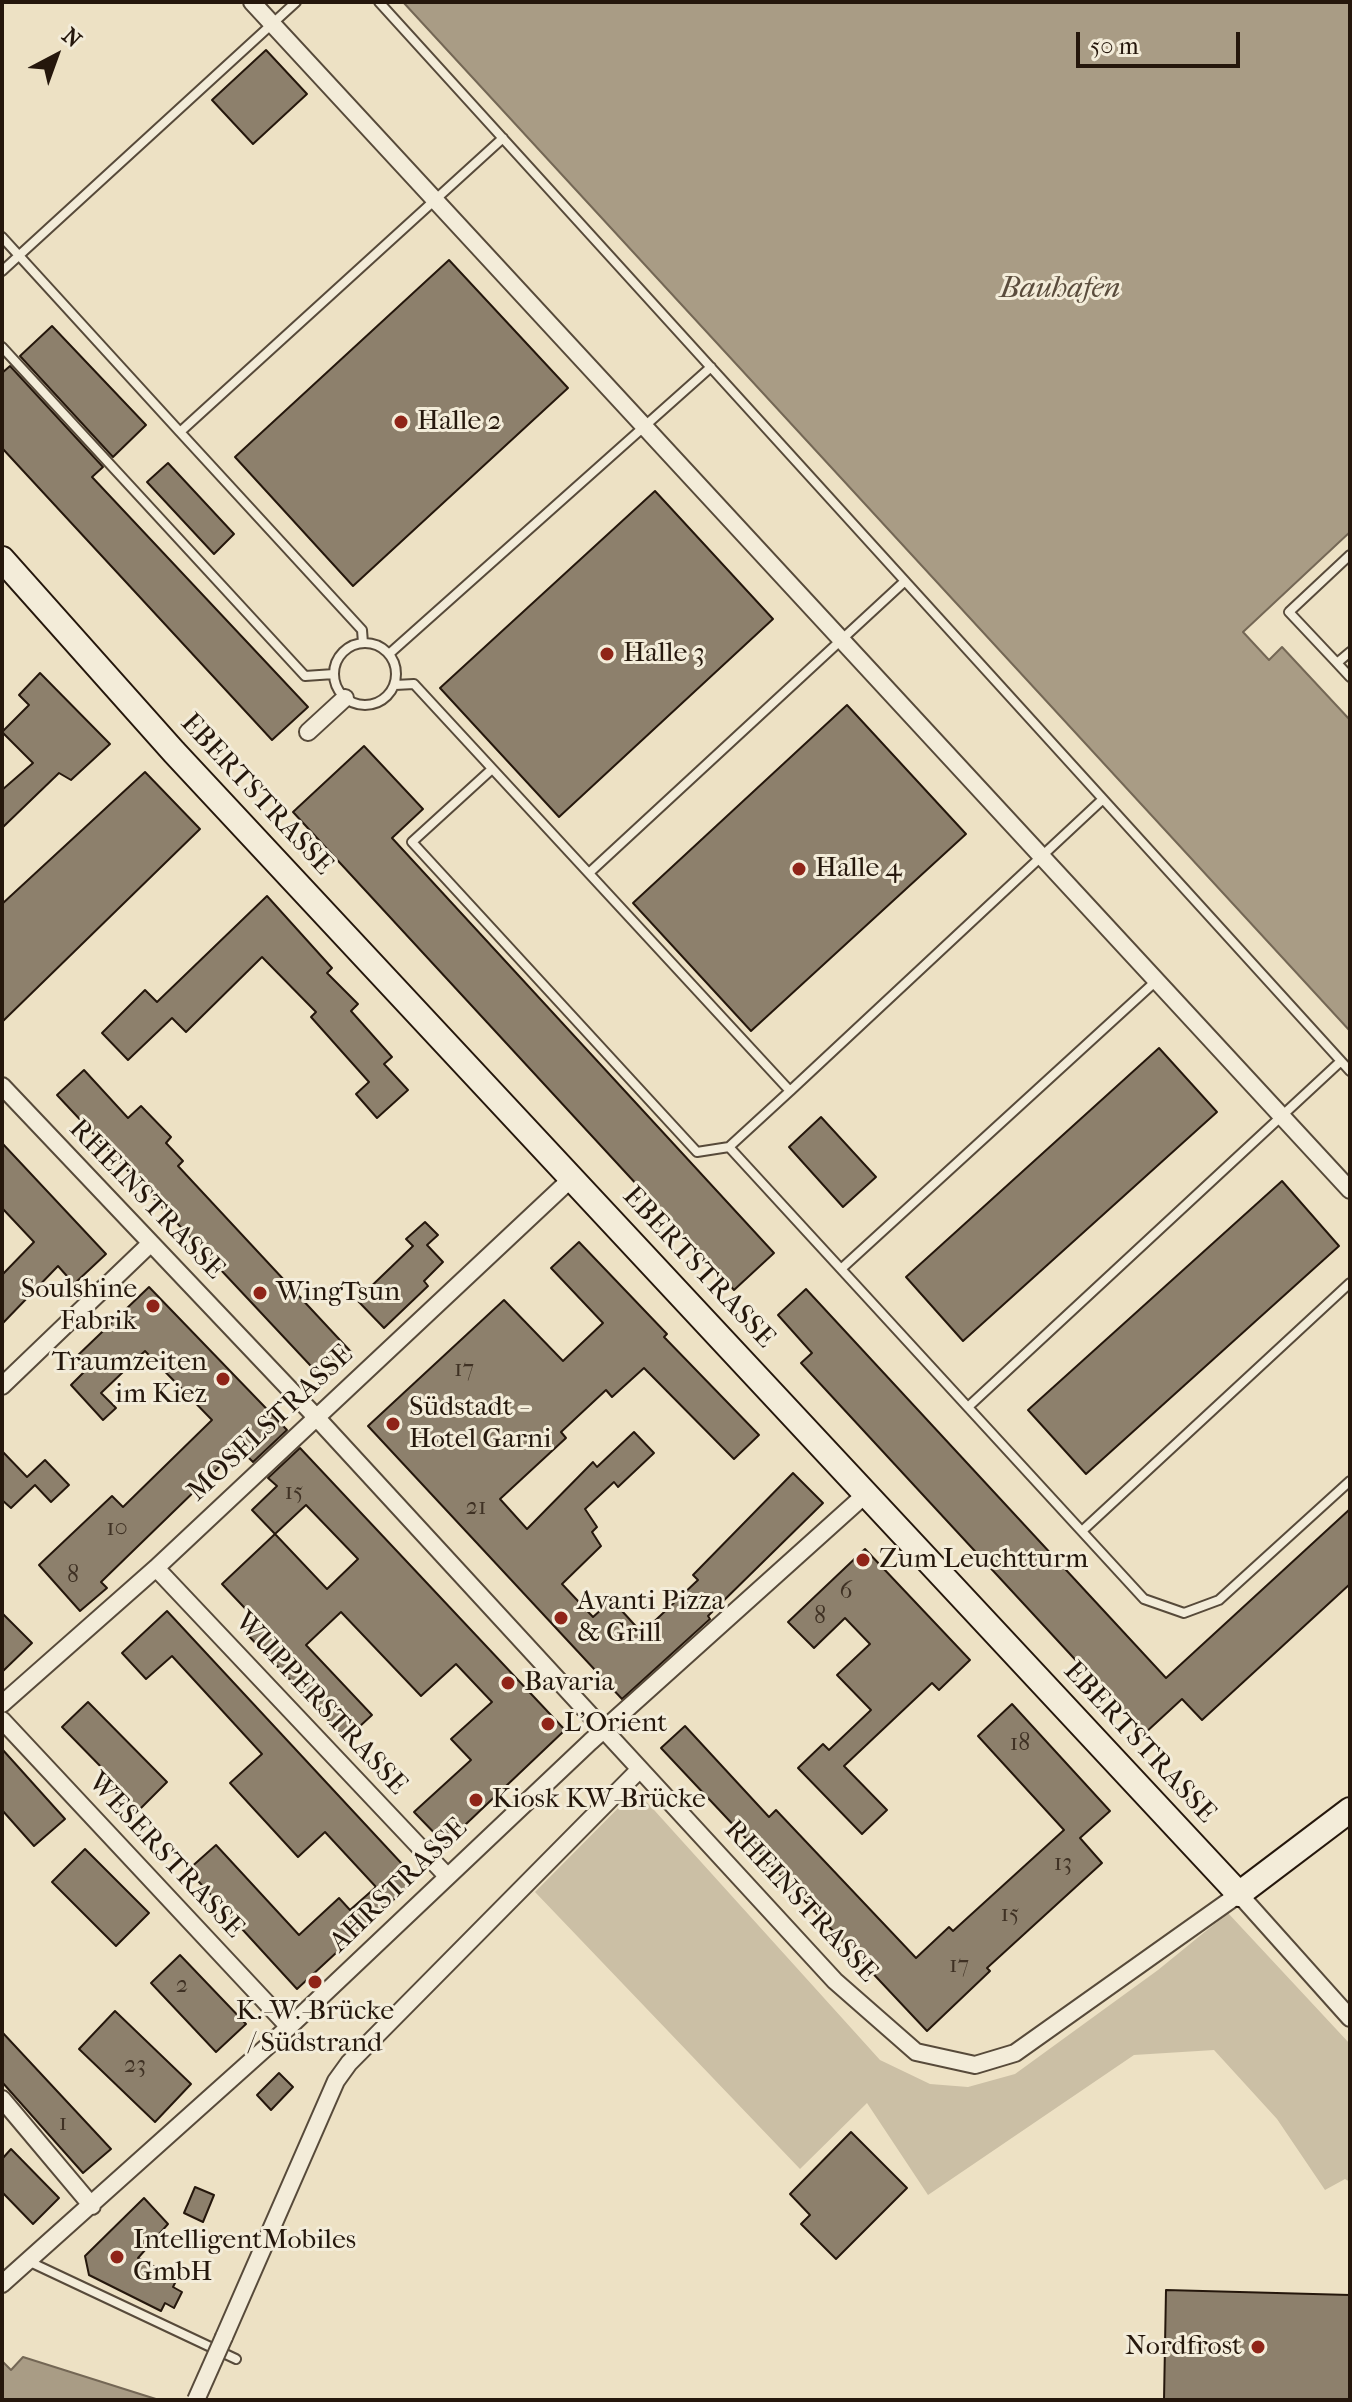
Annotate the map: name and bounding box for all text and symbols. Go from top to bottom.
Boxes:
north arrow [16,16,96,96]
scale bar [1080,16,1244,66]
text: N [57,23,87,53]
text: 50 m [1090,32,1139,60]
water label: Bauhafen [1000,272,1120,308]
place label: Halle 2 [417,405,502,439]
marker: Halle 2 [392,413,410,431]
place label: Halle 3 [623,637,705,671]
marker: Halle 3 [598,645,616,663]
street label: EBERTSTRASSE [173,707,339,883]
place label: Halle 4 [815,852,902,886]
marker: Halle 4 [790,860,808,878]
street label: RHEINSTRASSE [61,1113,231,1287]
street label: EBERTSTRASSE [615,1180,781,1356]
place label: Soulshine Fabrik [21,1273,137,1339]
place label: WingTsun [276,1276,400,1310]
marker: WingTsun [251,1284,269,1302]
marker: Soulshine Fabrik [144,1297,162,1315]
street label: MOSELSTRASSE [181,1339,361,1509]
place label: Traumzeiten im Kiez [52,1346,207,1412]
house number: 17 [454,1356,474,1384]
marker: Traumzeiten im Kiez [214,1370,232,1388]
place label: Südstadt - Hotel Garni [409,1391,552,1457]
marker: Südstadt - Hotel Garni [384,1415,402,1433]
house number: 15 [285,1479,303,1507]
house number: 21 [466,1494,486,1522]
house number: 10 [106,1515,128,1543]
place label: Zum Leuchtturm [879,1543,1088,1577]
marker: Zum Leuchtturm [854,1551,872,1569]
house number: 8 [67,1562,79,1590]
house number: 6 [840,1578,852,1606]
place label: Avanti Pizza & Grill [577,1585,724,1651]
house number: 8 [814,1603,826,1631]
street label: WUPPERSTRASSE [227,1605,413,1803]
marker: Avanti Pizza & Grill [552,1609,570,1627]
street label: EBERTSTRASSE [1056,1655,1222,1831]
place label: Bavaria [524,1666,614,1700]
marker: Bavaria [499,1674,517,1692]
place label: L'Orient [564,1707,667,1741]
marker: L'Orient [539,1715,557,1733]
house number: 18 [1010,1730,1030,1758]
street label: WESERSTRASSE [80,1766,250,1946]
place label: Kiosk KW-Brücke [492,1783,706,1817]
marker: Kiosk KW-Brücke [467,1791,485,1809]
street label: AHRSTRASSE [323,1812,475,1960]
street label: RHEINSTRASSE [716,1814,884,1990]
house number: 13 [1054,1850,1072,1878]
house number: 15 [1001,1901,1019,1929]
house number: 17 [949,1952,969,1980]
house number: 2 [176,1972,188,2000]
marker: K.-W.-Brücke / Südstrand [306,1973,324,1991]
place label: K.-W.-Brücke / Südstrand [236,1995,394,2061]
house number: 23 [124,2052,146,2080]
house number: 1 [59,2110,67,2138]
place label: IntelligentMobiles GmbH [133,2224,356,2290]
marker: IntelligentMobiles GmbH [108,2248,126,2266]
place label: Nordfrost [1125,2330,1242,2364]
marker: Nordfrost [1249,2338,1267,2356]

